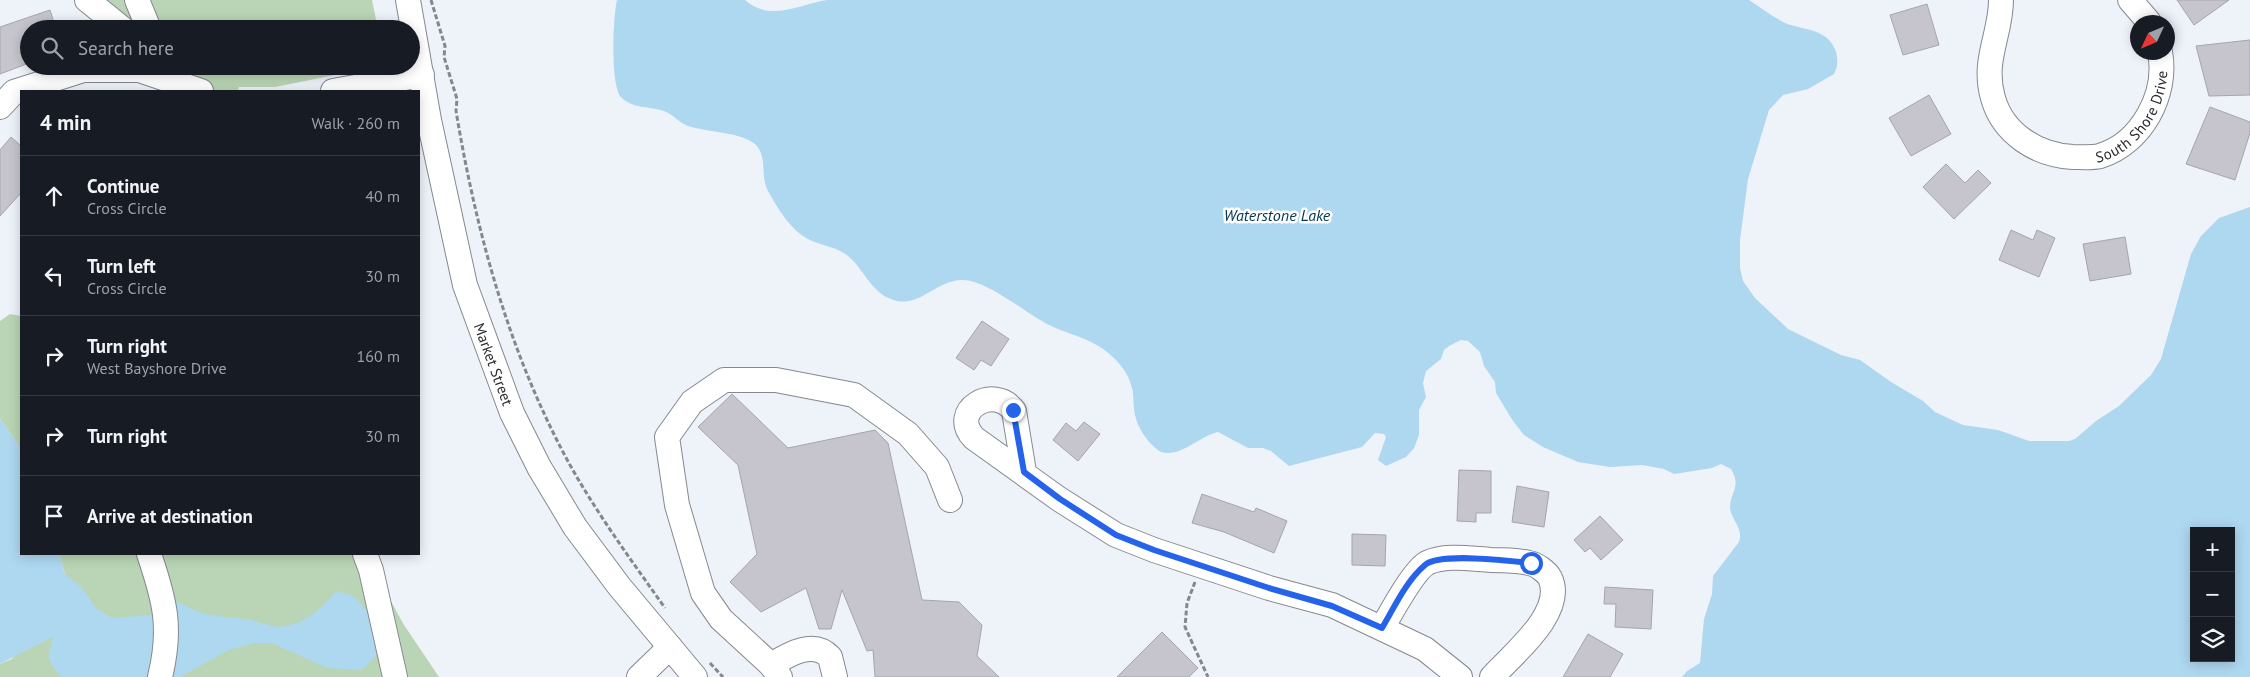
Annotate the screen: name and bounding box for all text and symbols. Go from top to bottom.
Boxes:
north arrow [2130,15,2175,60]
search box [20,20,420,75]
icon: search [38,34,66,62]
text: Search here [78,36,174,60]
street label: South Shore Drive [2094,70,2171,166]
text: 4 min [40,109,91,136]
text: Walk · 260 m [311,113,400,133]
text: Continue [87,174,159,198]
icon: ahead [40,182,68,210]
text: 40 m [365,186,400,206]
text: Cross Circle [87,198,167,218]
water label: Waterstone Lake [1224,205,1331,225]
text: Turn left [87,254,156,278]
icon: left [40,262,68,290]
text: 30 m [365,266,400,286]
text: Cross Circle [87,278,167,298]
street label: Market Street [470,320,518,408]
text: Turn right [87,334,167,358]
icon: right [40,342,68,370]
text: 160 m [357,346,400,366]
text: West Bayshore Drive [87,358,227,378]
route end [1002,399,1025,422]
icon: right [40,422,68,450]
text: Turn right [87,424,167,448]
text: 30 m [365,426,400,446]
icon: arrive [40,502,68,530]
text: Arrive at destination [87,504,253,528]
map controls [2190,527,2235,662]
button: + [2190,527,2235,572]
route start [1520,552,1543,575]
button: − [2190,572,2235,617]
button: layers [2190,617,2235,662]

